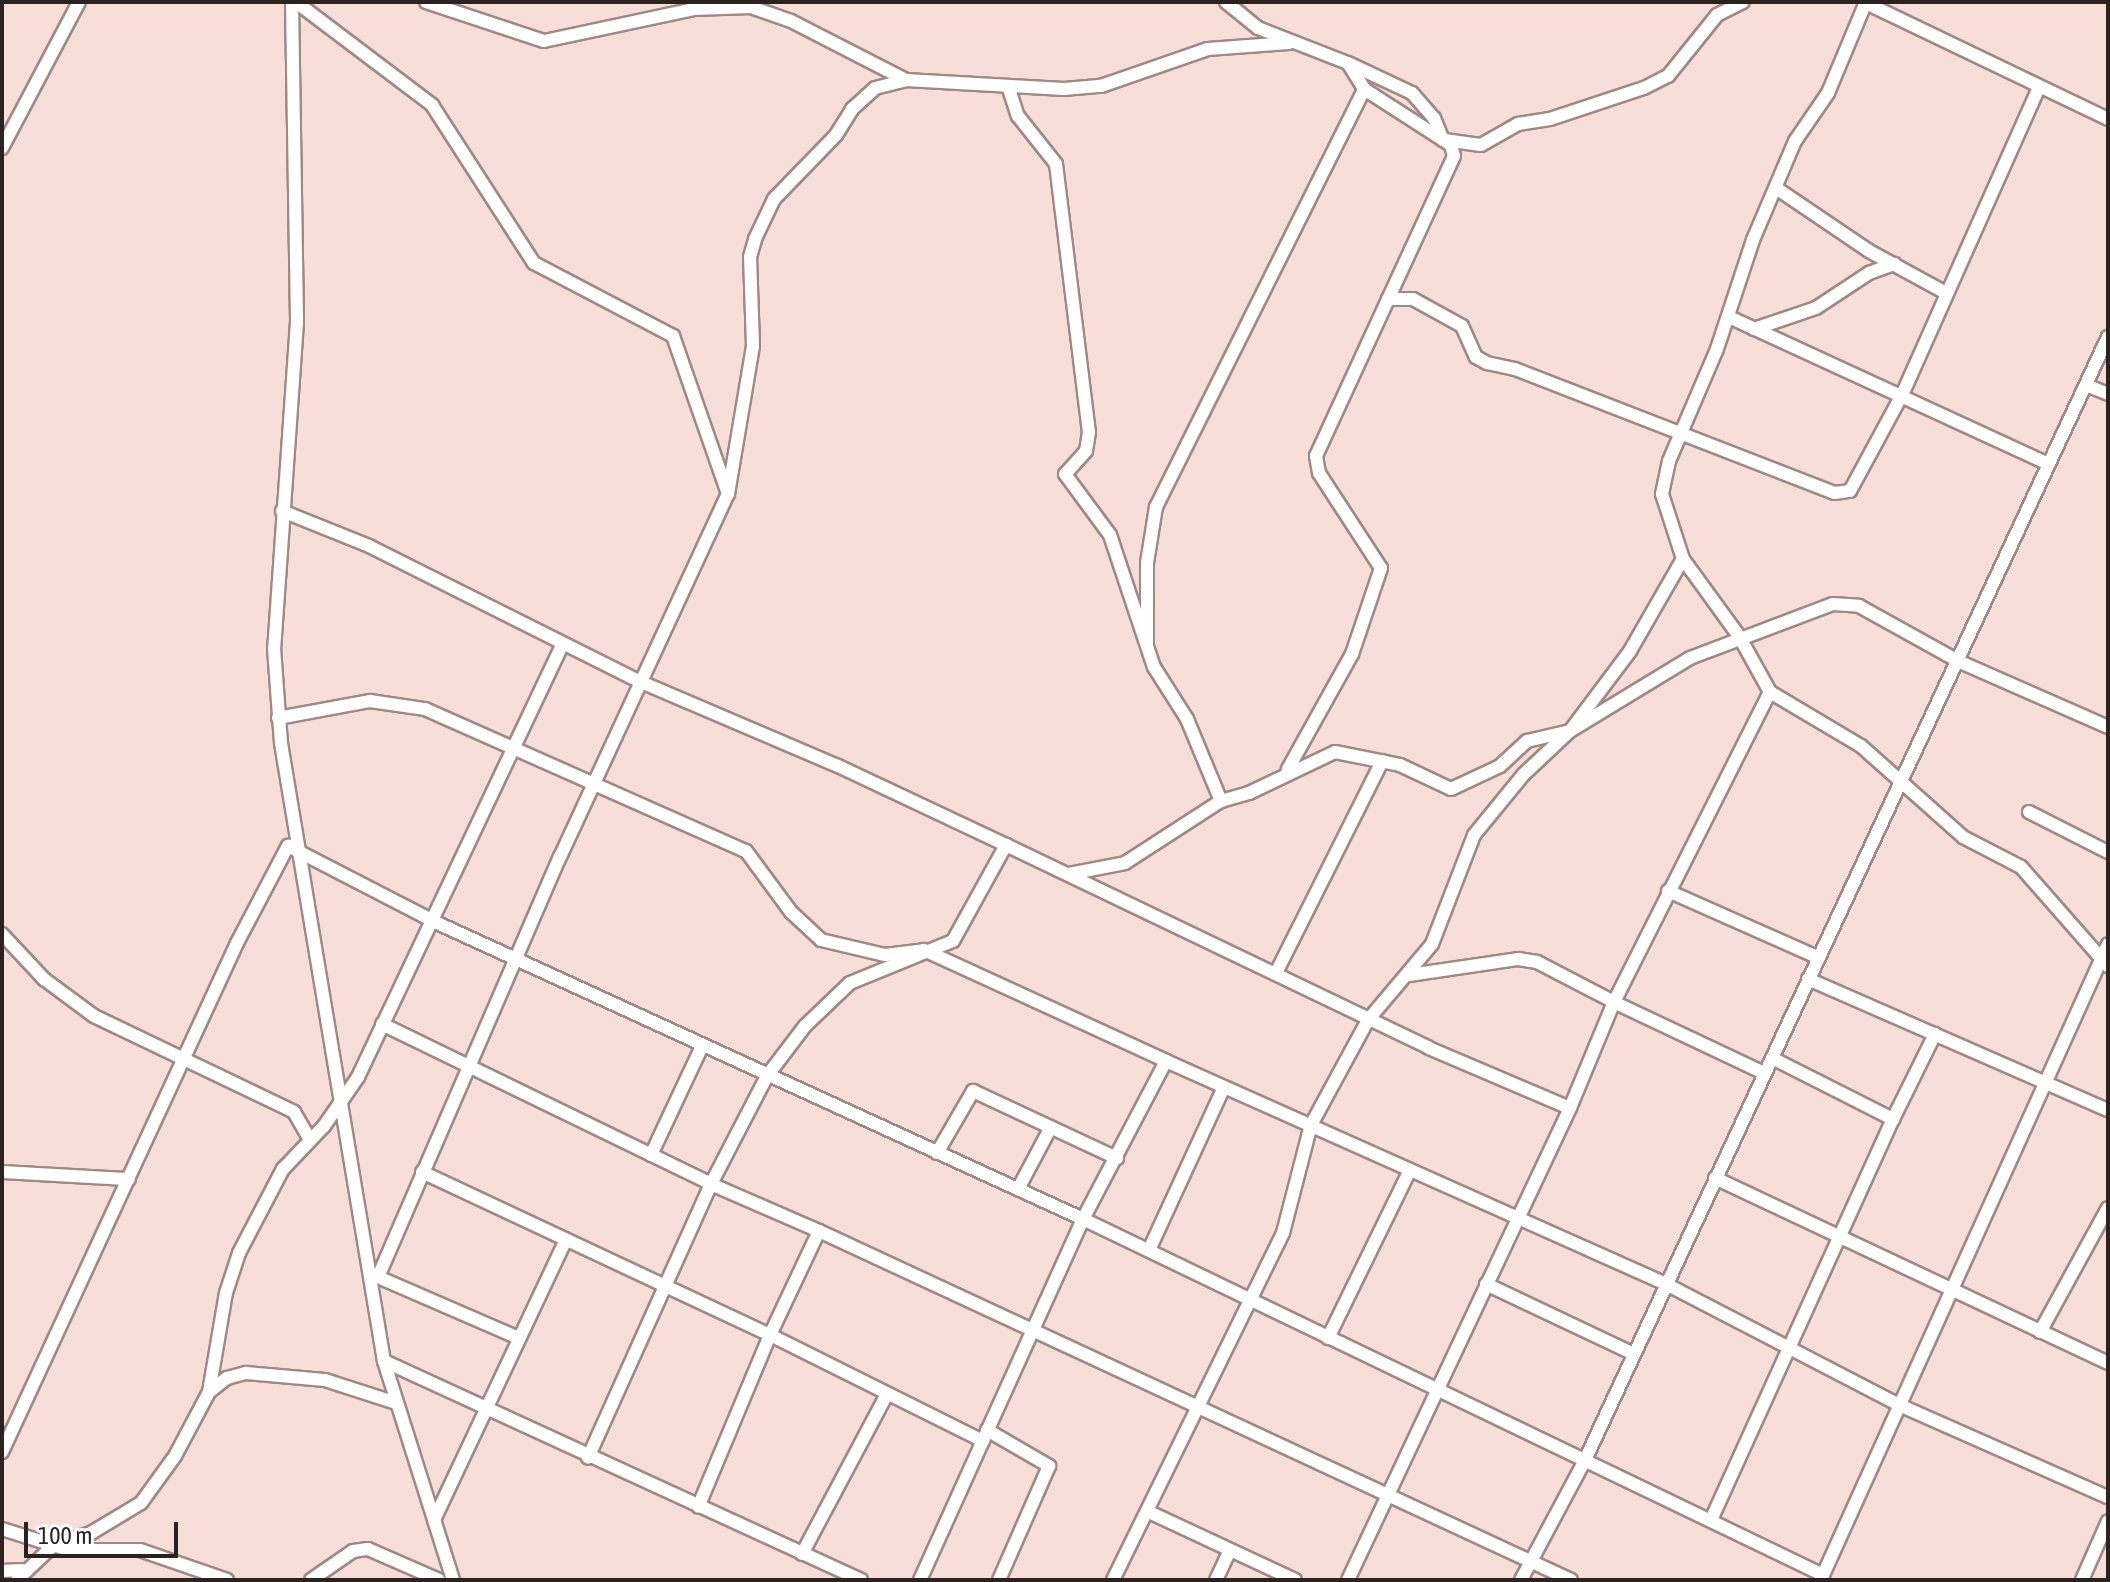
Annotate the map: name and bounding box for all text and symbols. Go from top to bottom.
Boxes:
scale bar [28,1506,182,1556]
text: 100 m [38,1522,92,1549]

